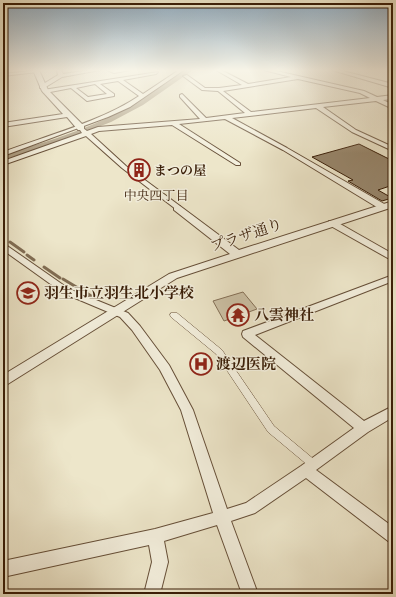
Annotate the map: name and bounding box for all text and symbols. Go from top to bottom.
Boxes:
building icon: まつの屋 [126,157,152,183]
place label: まつの屋 [154,161,206,180]
district label: 中央四丁目 [123,186,189,205]
street label: プラザ通り [207,213,285,256]
school or university icon: 羽生市立羽生北小学校 [15,280,41,306]
place label: 羽生市立羽生北小学校 [44,282,194,303]
temple icon: 八雲神社 [225,302,251,328]
place label: 八雲神社 [254,304,314,325]
hospital icon: 渡辺医院 [188,351,214,377]
place label: 渡辺医院 [216,353,276,374]

